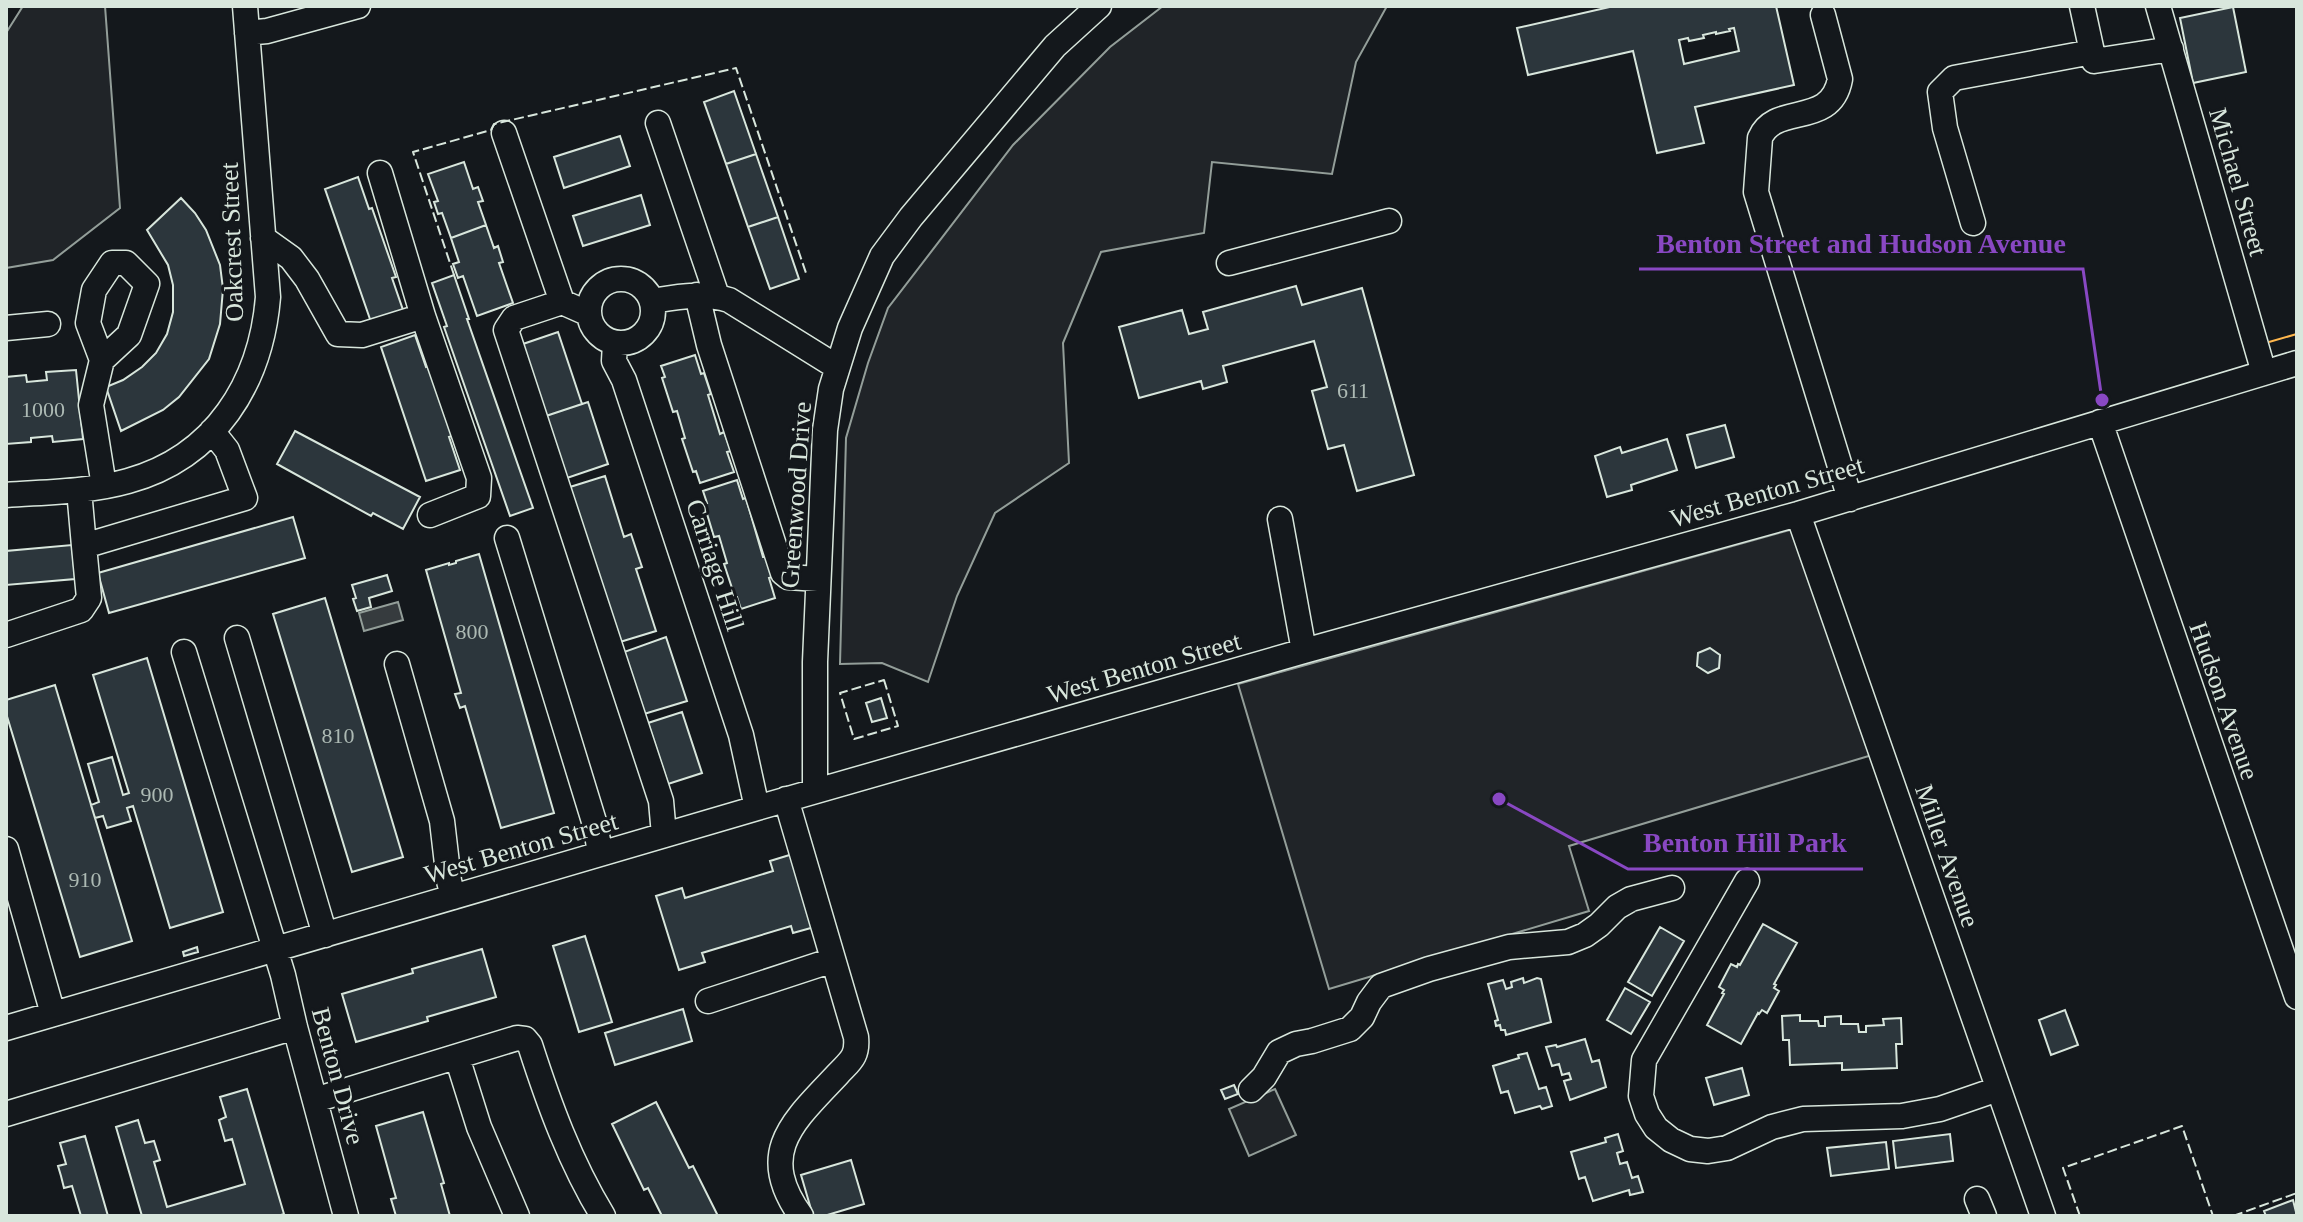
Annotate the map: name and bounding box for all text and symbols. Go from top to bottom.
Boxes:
street label: Michael Street [2203,105,2273,260]
street label: Oakcrest Street [215,161,249,322]
callout: Benton Street and Hudson Avenue [1639,217,2083,269]
text: Benton Street and Hudson Avenue [1656,228,2066,259]
house number: 611 [1337,378,1369,403]
house number: 1000 [21,397,65,422]
street label: Greenwood Drive [775,401,817,589]
street label: West Benton Street [1667,450,1868,534]
street label: Carriage Hill [680,496,750,634]
street label: Hudson Avenue [2183,618,2265,784]
house number: 800 [456,619,489,644]
street label: West Benton Street [1044,626,1245,710]
house number: 810 [322,723,355,748]
street label: Miller Avenue [1909,781,1985,931]
house number: 900 [141,782,174,807]
street label: West Benton Street [421,806,622,890]
callout: Benton Hill Park [1628,817,1863,869]
text: Benton Hill Park [1643,827,1847,858]
house number: 910 [69,867,102,892]
street label: Benton Drive [306,1004,370,1148]

